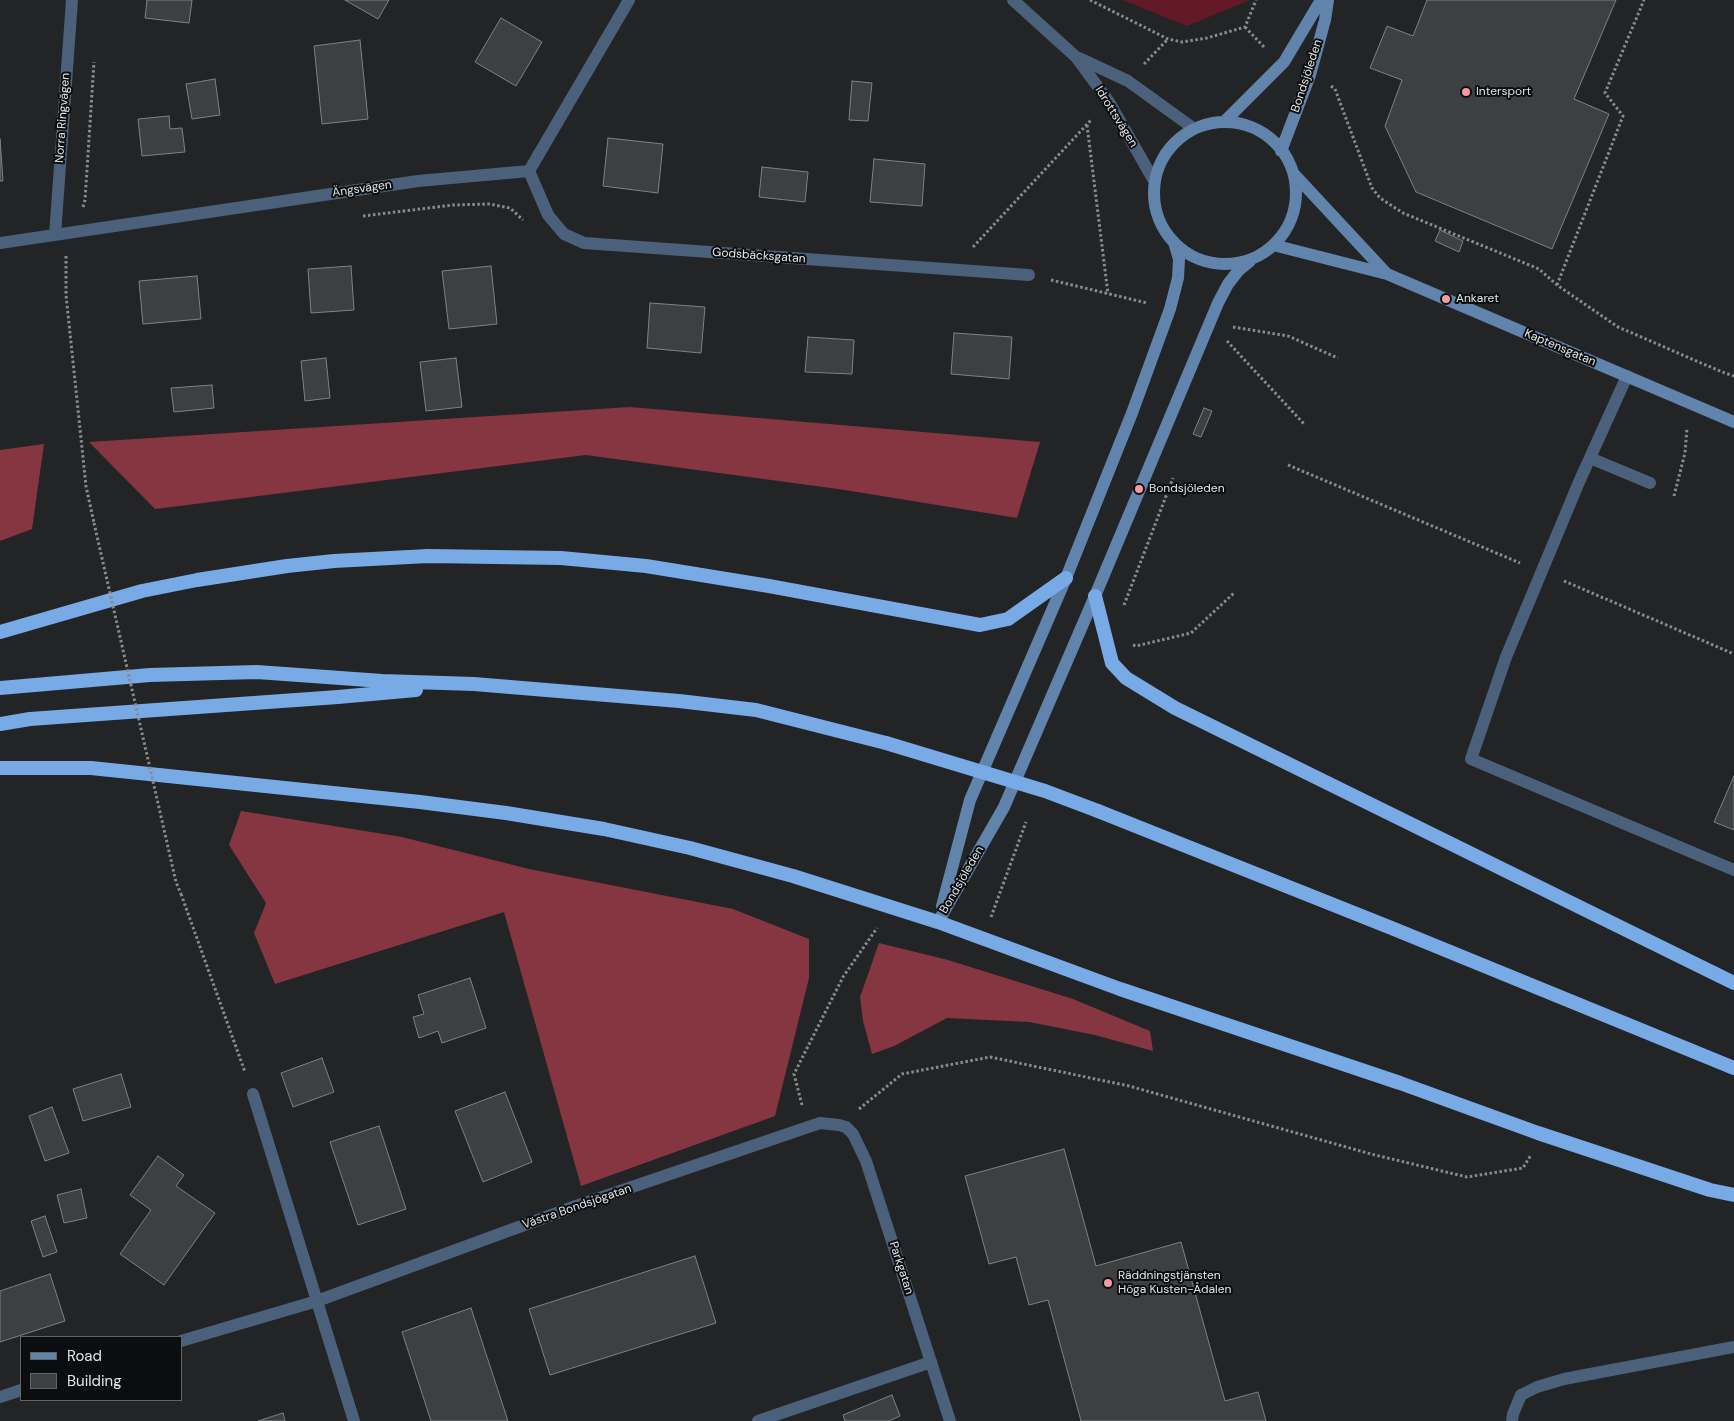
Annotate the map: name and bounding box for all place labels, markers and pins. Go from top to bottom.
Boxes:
place label: Intersport [1476,85,1531,99]
marker: Intersport [1460,86,1472,98]
place label: Ankaret [1456,292,1499,306]
marker: Ankaret [1440,293,1452,305]
place label: Bondsjöleden [1149,482,1225,496]
marker: Bondsjöleden [1133,483,1145,495]
place label: Räddningstjänsten Höga Kusten-Ådalen [1118,1269,1231,1297]
marker: Räddningstjänsten Höga Kusten-Ådalen [1102,1277,1114,1289]

